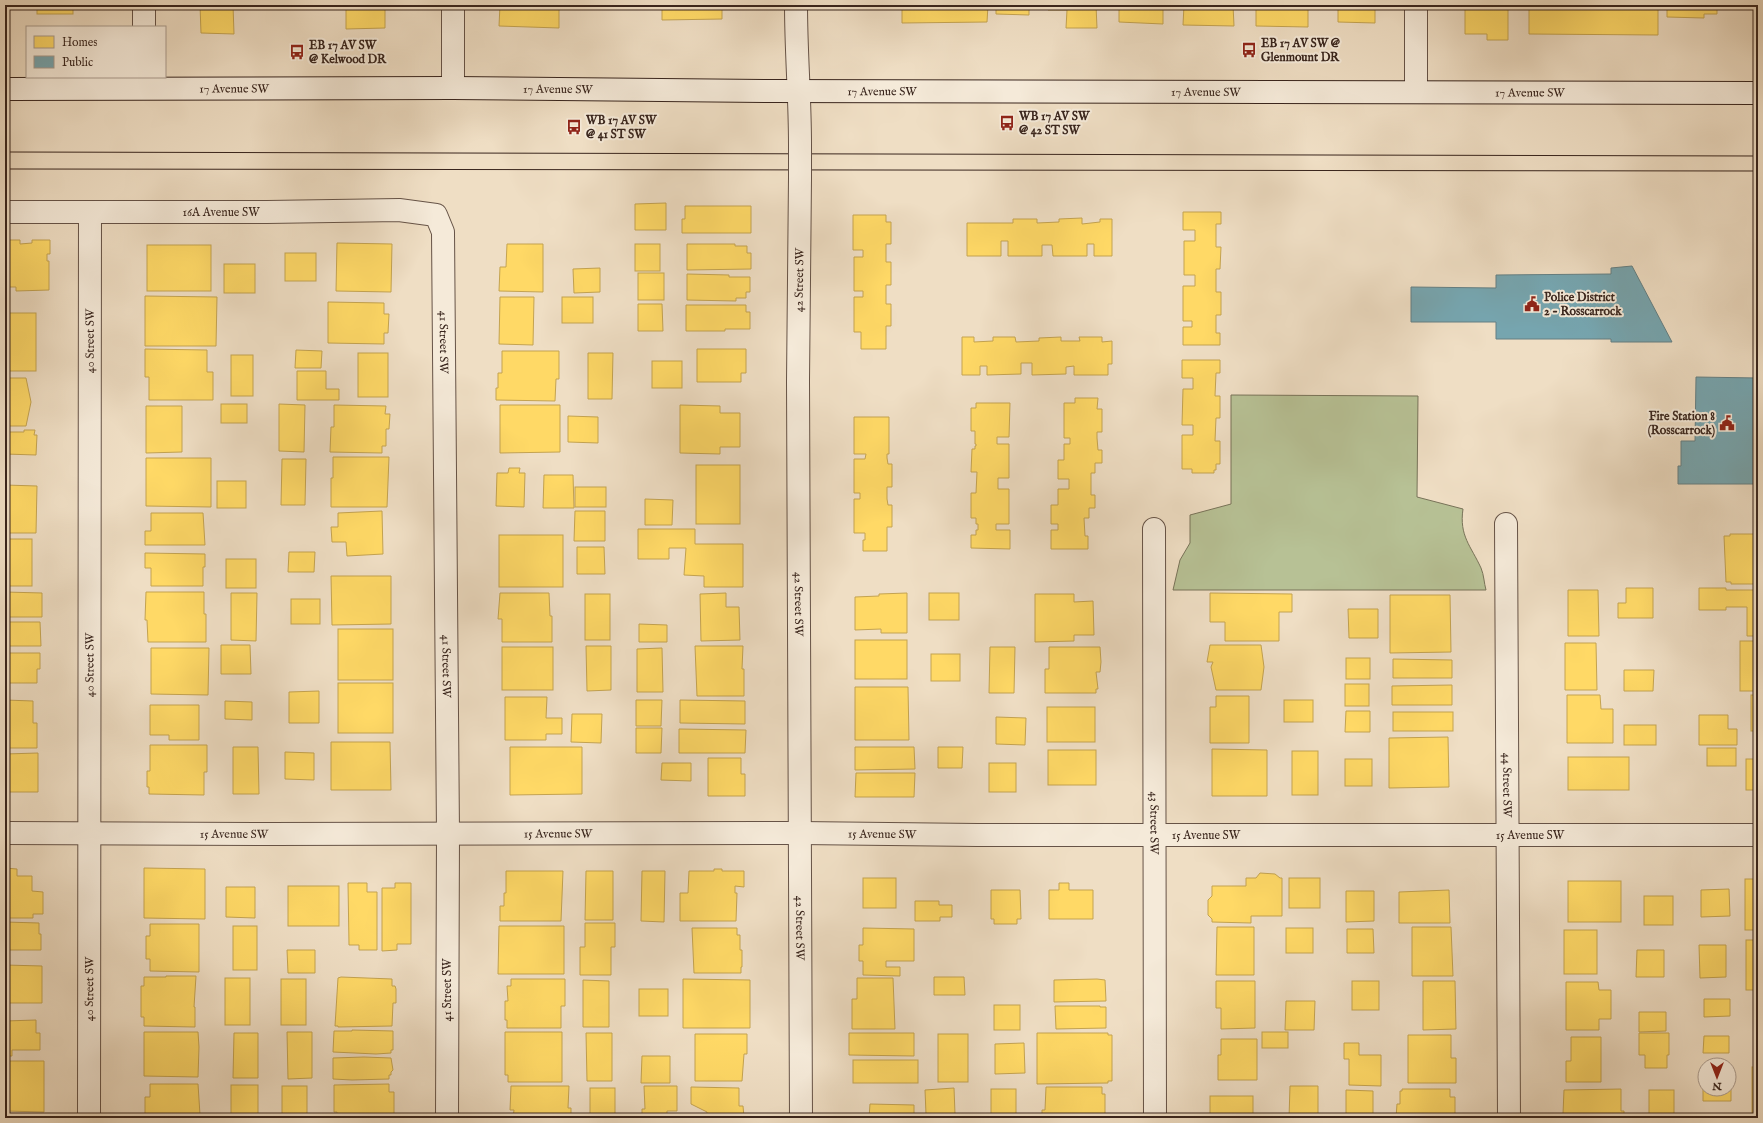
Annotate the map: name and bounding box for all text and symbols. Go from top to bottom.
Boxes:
legend [26,26,166,78]
text: Homes [62,35,98,50]
place label: EB 17 AV SW @ Glenmount DR [1261,36,1340,65]
place label: EB 17 AV SW @ Kelwood DR [309,38,387,67]
bus stop icon: EB 17 AV SW @ Glenmount DR [1240,41,1258,59]
bus stop icon: EB 17 AV SW @ Kelwood DR [288,43,306,61]
text: Public [62,55,93,70]
street label: 17 Avenue SW [199,81,269,97]
street label: 17 Avenue SW [523,82,593,97]
street label: 17 Avenue SW [847,84,917,99]
street label: 17 Avenue SW [1171,85,1241,100]
street label: 17 Avenue SW [1495,85,1565,101]
place label: WB 17 AV SW @ 42 ST SW [1018,109,1091,138]
place label: WB 17 AV SW @ 41 ST SW [585,113,658,142]
bus stop icon: WB 17 AV SW @ 42 ST SW [998,114,1016,132]
bus stop icon: WB 17 AV SW @ 41 ST SW [565,118,583,136]
street label: 16A Avenue SW [182,205,260,220]
street label: 42 Street SW [791,247,808,312]
place label: Police District 2 - Rosscarrock [1544,290,1622,319]
public building icon: Police District 2 - Rosscarrock [1523,295,1541,313]
street label: 40 Street SW [83,308,98,373]
street label: 41 Street SW [436,311,451,374]
place label: Fire Station 8 (Rosscarrock) [1648,409,1715,438]
public building icon: Fire Station 8 (Rosscarrock) [1718,414,1736,432]
street label: 42 Street SW [791,572,806,637]
street label: 40 Street SW [82,632,98,697]
street label: 41 Street SW [438,635,454,698]
street label: 44 Street SW [1499,753,1514,818]
street label: 43 Street SW [1146,791,1162,855]
street label: 15 Avenue SW [524,826,593,842]
street label: 15 Avenue SW [200,827,269,842]
street label: 15 Avenue SW [848,827,917,842]
street label: 15 Avenue SW [1172,828,1241,843]
street label: 15 Avenue SW [1496,828,1565,843]
street label: 42 Street SW [792,896,807,961]
street label: 40 Street SW [82,956,97,1021]
street label: 41 Street SW [440,958,455,1022]
north arrow [1697,1057,1737,1097]
text: N [1712,1079,1723,1093]

